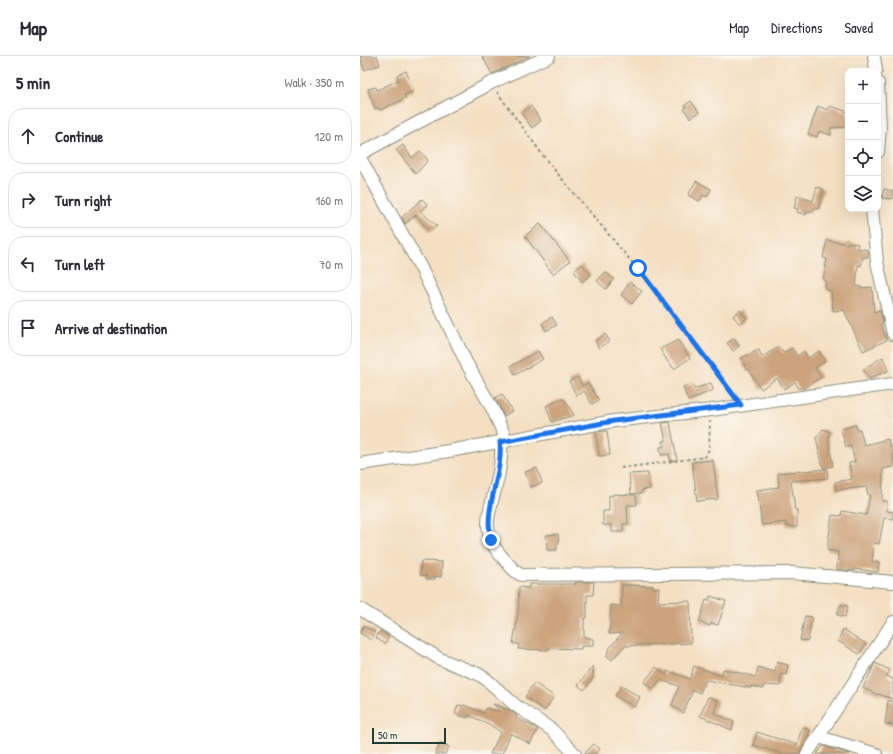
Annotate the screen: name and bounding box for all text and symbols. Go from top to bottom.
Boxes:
text: Map [20,15,47,41]
text: Map [729,18,749,37]
text: Directions [771,18,822,37]
text: Saved [844,18,873,37]
map controls [845,68,881,212]
button: + [845,68,881,104]
text: 5 min [16,71,50,94]
text: Walk · 350 m [284,73,344,91]
button: − [845,104,881,140]
icon: ahead [17,125,39,147]
text: Continue [55,126,103,147]
text: 120 m [315,127,343,145]
button: locate [845,140,881,176]
button: layers [845,176,881,212]
icon: right [17,189,39,211]
text: Turn right [55,190,111,211]
text: 160 m [315,191,343,209]
icon: left [17,253,39,275]
text: Turn left [55,254,105,275]
text: 70 m [319,255,343,273]
route start [629,259,647,277]
icon: arrive [17,317,39,339]
text: Arrive at destination [55,318,167,339]
route end [482,531,500,549]
scale bar [372,726,446,745]
text: 50 m [378,728,398,742]

